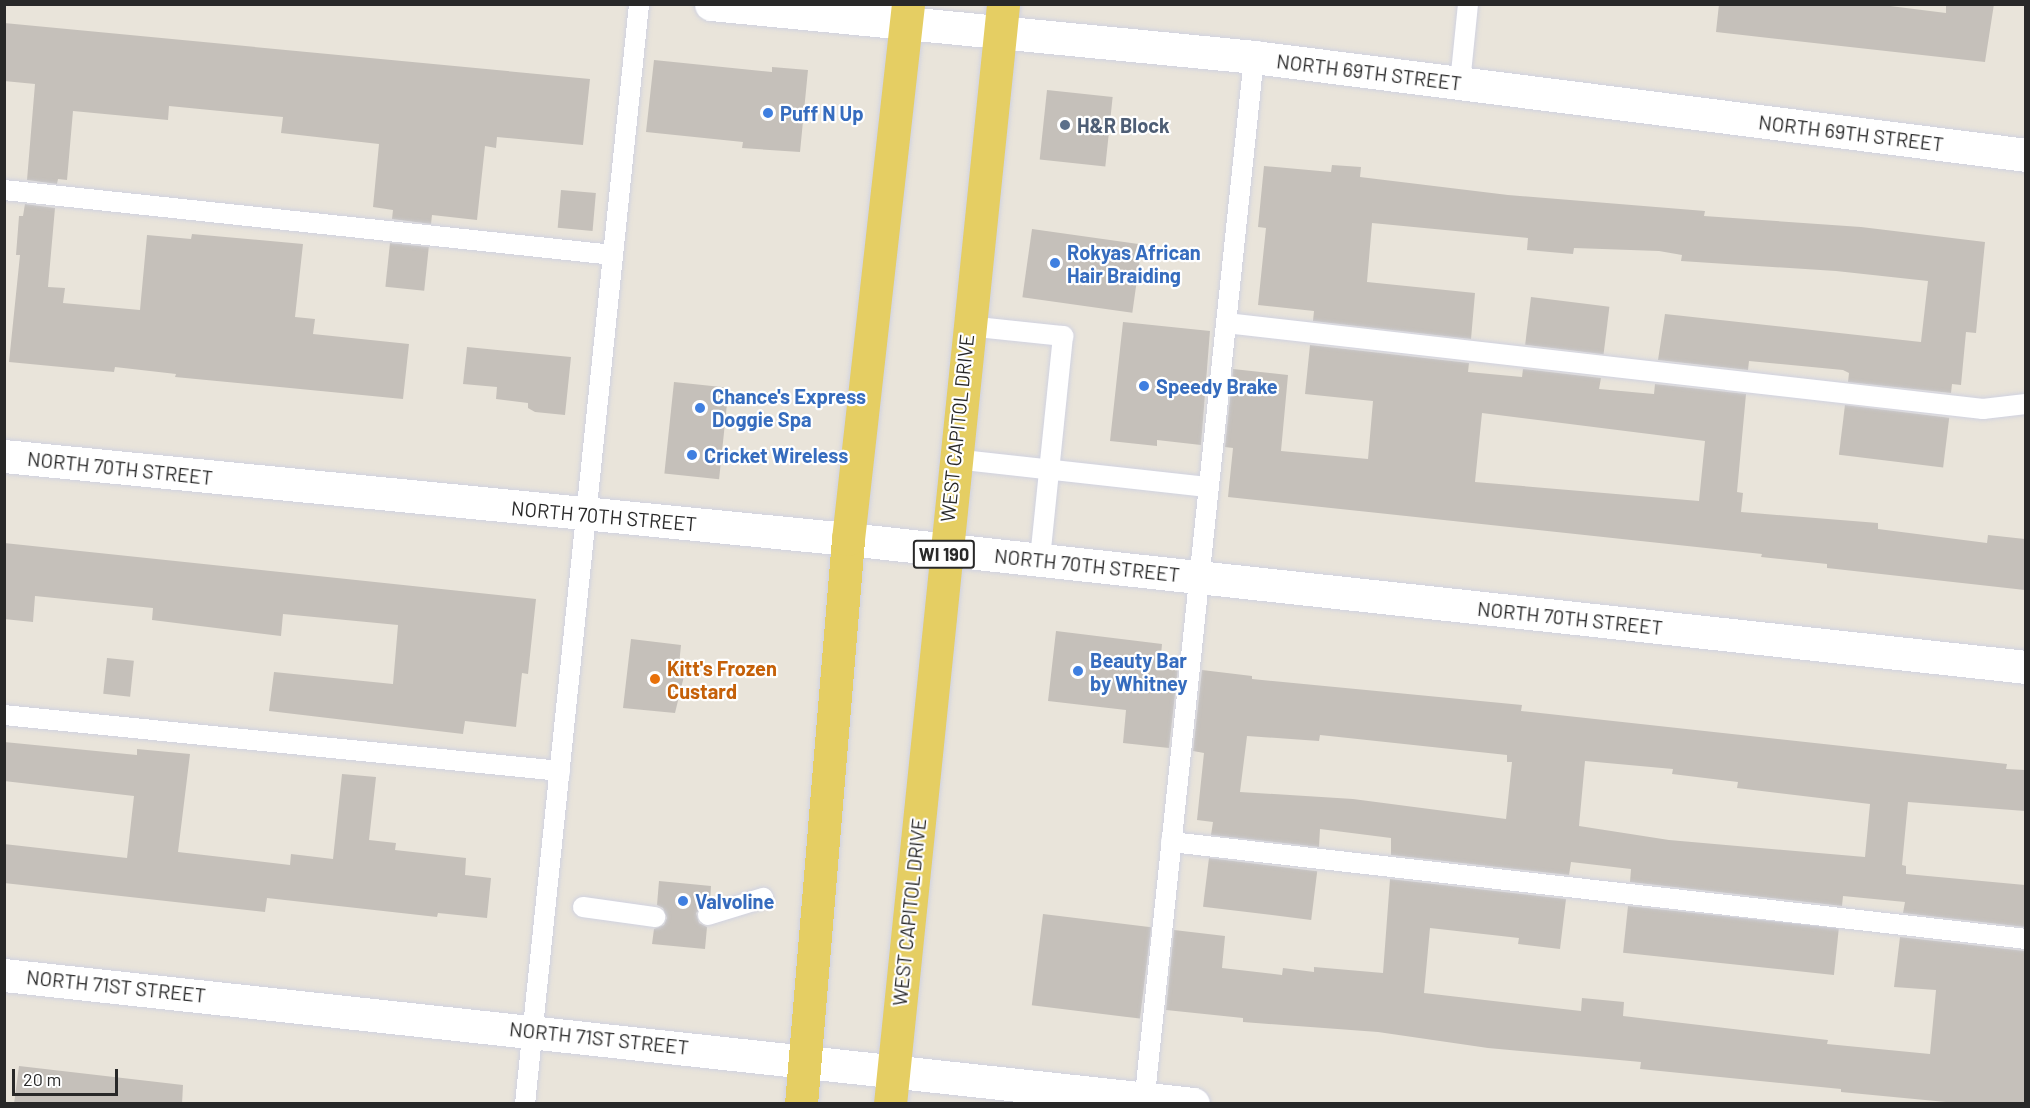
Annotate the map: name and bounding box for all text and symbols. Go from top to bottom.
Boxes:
street label: NORTH 69TH STREET [1275,49,1463,95]
place label: Puff N Up [780,101,864,125]
marker: Puff N Up [761,106,775,120]
street label: NORTH 69TH STREET [1757,110,1945,156]
place label: H&R Block [1077,113,1170,137]
marker: H&R Block [1058,118,1072,132]
place label: Rokyas African Hair Braiding [1067,240,1201,287]
marker: Rokyas African Hair Braiding [1048,256,1062,270]
street label: WEST CAPITOL DRIVE [935,333,979,523]
place label: Speedy Brake [1156,374,1278,398]
marker: Speedy Brake [1137,379,1151,393]
place label: Chance's Express Doggie Spa [712,384,866,431]
marker: Chance's Express Doggie Spa [693,401,707,415]
place label: Cricket Wireless [704,443,848,467]
street label: NORTH 70TH STREET [26,446,214,490]
marker: Cricket Wireless [685,448,699,462]
street label: NORTH 70TH STREET [510,496,698,536]
road number: WI 190 [912,539,976,569]
street label: NORTH 70TH STREET [993,543,1181,587]
street label: NORTH 70TH STREET [1476,596,1664,640]
place label: Beauty Bar by Whitney [1090,648,1187,695]
place label: Kitt's Frozen Custard [667,656,777,703]
marker: Beauty Bar by Whitney [1071,664,1085,678]
marker: Kitt's Frozen Custard [648,672,662,686]
street label: WEST CAPITOL DRIVE [887,817,931,1007]
place label: Valvoline [695,889,774,913]
marker: Valvoline [676,894,690,908]
street label: NORTH 71ST STREET [25,965,207,1007]
street label: NORTH 71ST STREET [508,1017,690,1059]
scale bar [15,1057,122,1095]
text: 20 m [23,1068,61,1090]

